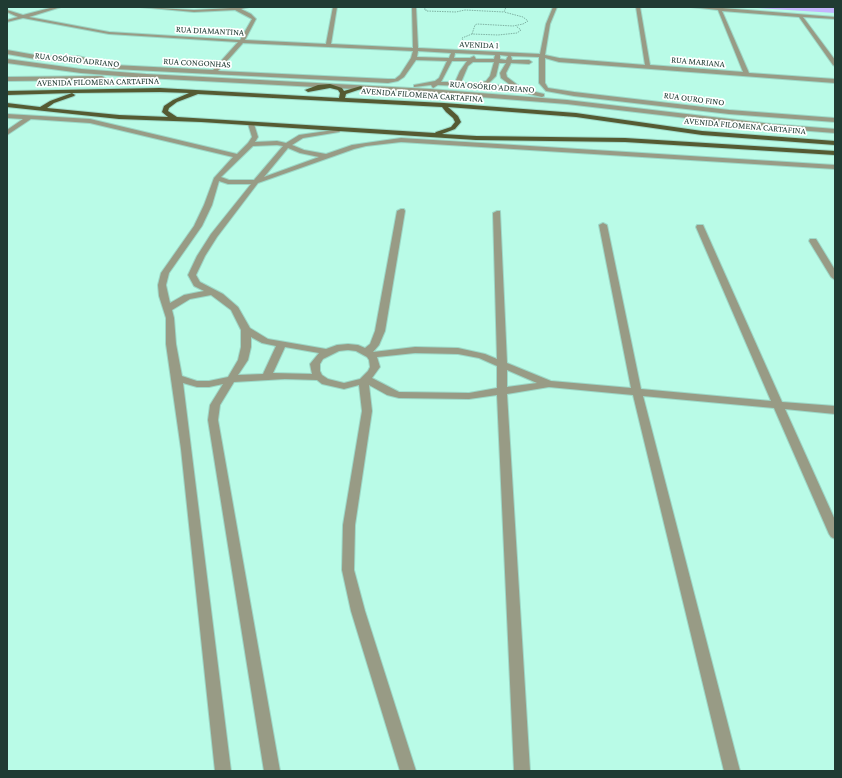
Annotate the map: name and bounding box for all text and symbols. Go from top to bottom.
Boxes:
street label: RUA DIAMANTINA [176,24,244,38]
street label: AVENIDA 1 [459,39,499,51]
street label: RUA OSÓRIO ADRIANO [34,50,120,70]
street label: RUA MARIANA [671,54,725,70]
street label: RUA CONGONHAS [163,56,231,70]
street label: AVENIDA FILOMENA CARTAFINA [37,76,159,88]
street label: RUA OSÓRIO ADRIANO [449,79,535,95]
street label: AVENIDA FILOMENA CARTAFINA [361,85,483,105]
street label: RUA OURO FINO [663,90,725,108]
street label: AVENIDA FILOMENA CARTAFINA [684,115,806,137]

